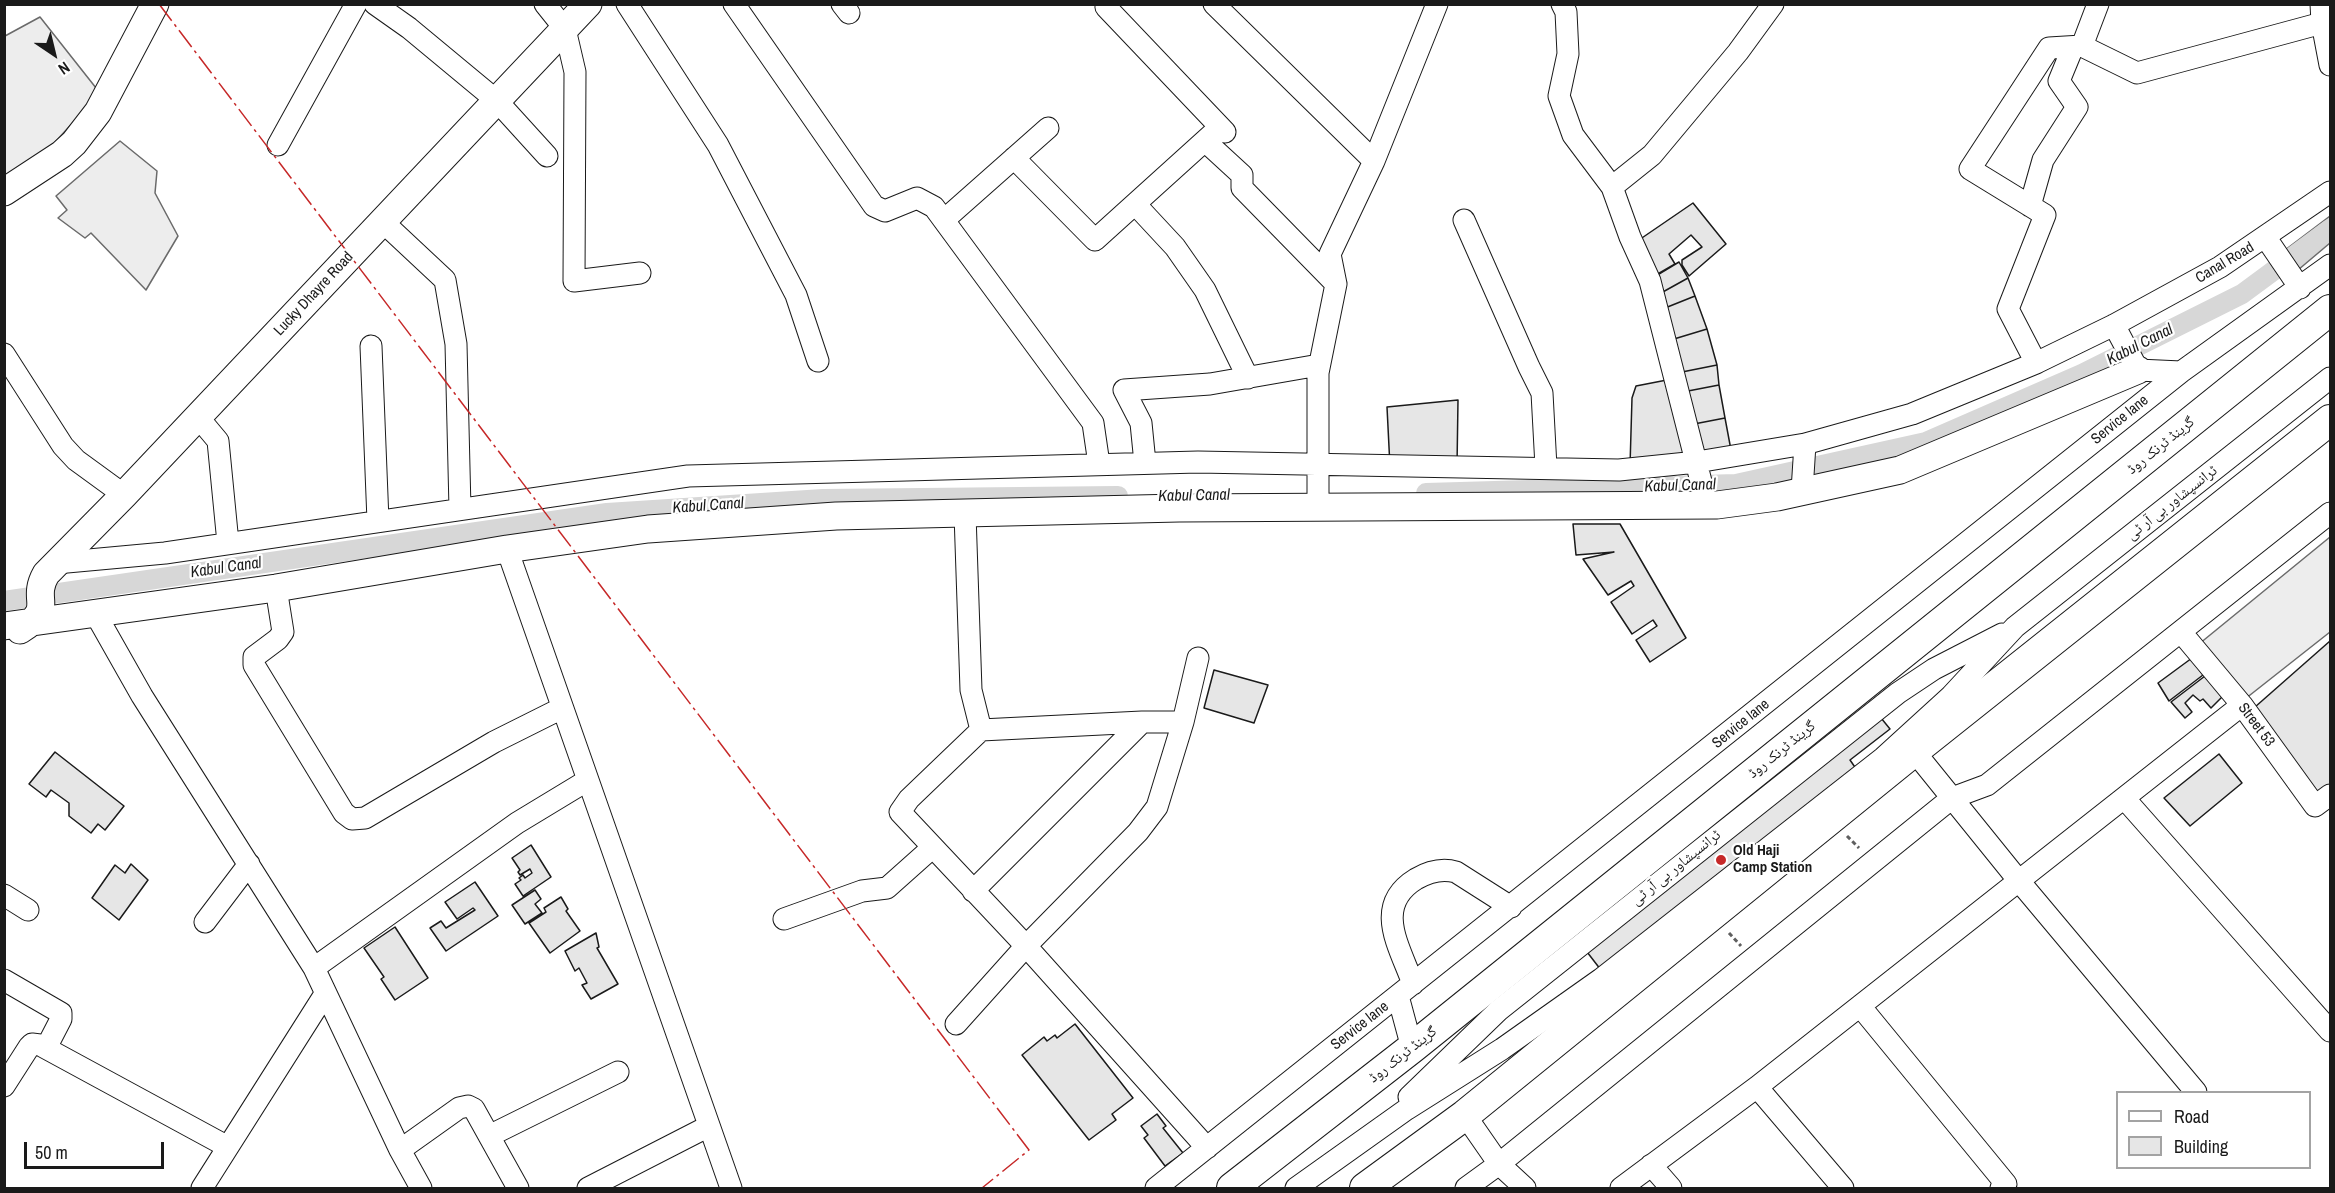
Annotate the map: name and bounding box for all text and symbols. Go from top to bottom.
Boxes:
north arrow [24,24,84,84]
text: N [54,57,75,80]
street label: Canal Road [2193,239,2257,287]
street label: Lucky Dhayre Road [271,248,357,340]
water label: Kabul Canal [2104,320,2176,370]
street label: Service lane [2088,391,2152,449]
street label: گرینڈ ٹرنک روڈ [2124,413,2198,479]
street label: ٹرانسپشاور بی آر ٹی [2123,462,2221,544]
water label: Kabul Canal [1644,475,1716,497]
water label: Kabul Canal [1158,486,1230,506]
water label: Kabul Canal [672,494,744,518]
water label: Kabul Canal [189,554,263,582]
street label: Service lane [1709,695,1773,753]
street label: Street 53 [2234,700,2278,750]
street label: گرینڈ ٹرنک روڈ [1745,717,1819,783]
street label: ٹرانسپشاور بی آر ٹی [1627,826,1725,910]
place label: Old Haji Camp Station [1733,842,1812,877]
marker: Old Haji Camp Station [1714,853,1728,867]
street label: Service lane [1328,998,1392,1054]
street label: گرینڈ ٹرنک روڈ [1365,1023,1441,1087]
legend [2116,1091,2311,1169]
text: Road [2174,1104,2209,1129]
scale bar [27,1130,166,1168]
text: Building [2174,1134,2228,1159]
text: 50 m [35,1140,68,1165]

